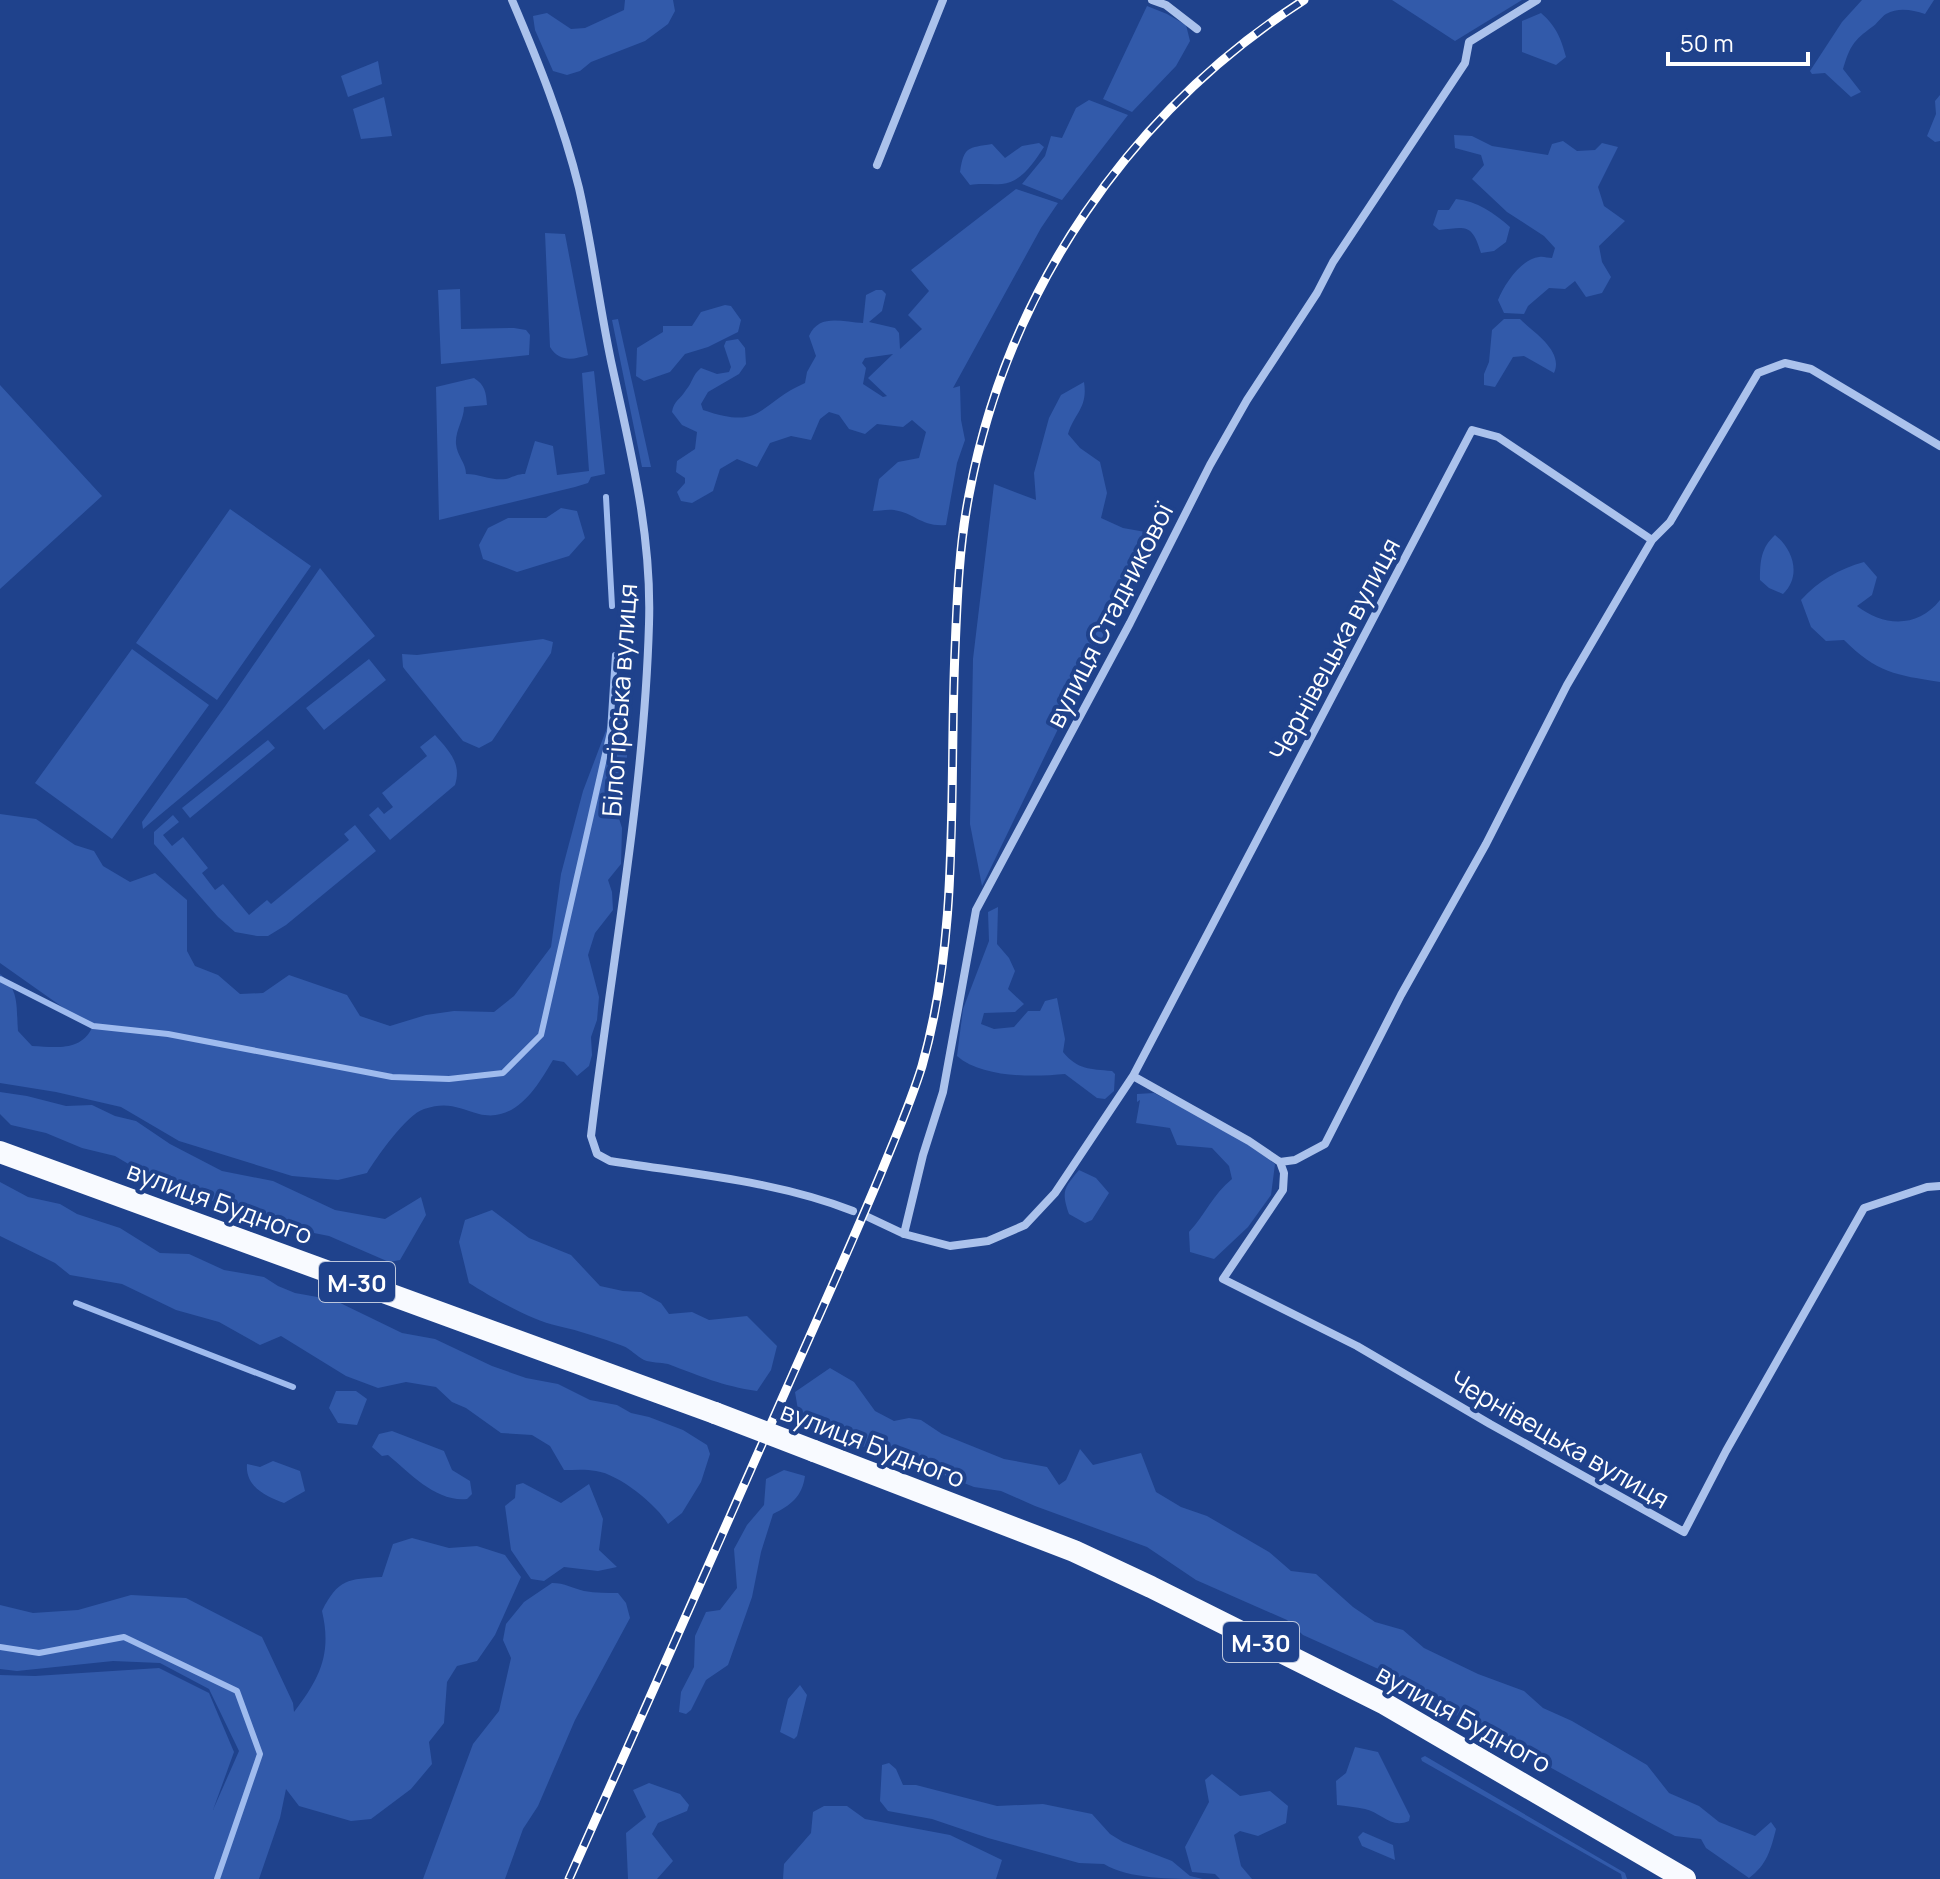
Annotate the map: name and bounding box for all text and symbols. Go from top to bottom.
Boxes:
scale bar [1668,16,1808,66]
text: 50 m [1680,26,1734,59]
street label: вулиця Стадникової [1037,496,1182,733]
street label: Чернівецька вулиця [1260,531,1408,767]
street label: Білогірська вулиця [593,582,645,818]
street label: вулиця Будного [122,1152,318,1252]
road number: М-30 [319,1262,395,1302]
street label: Чернівецька вулиця [1444,1361,1676,1517]
street label: вулиця Будного [776,1392,970,1496]
road number: М-30 [1223,1622,1299,1662]
street label: вулиця Будного [1370,1655,1558,1781]

